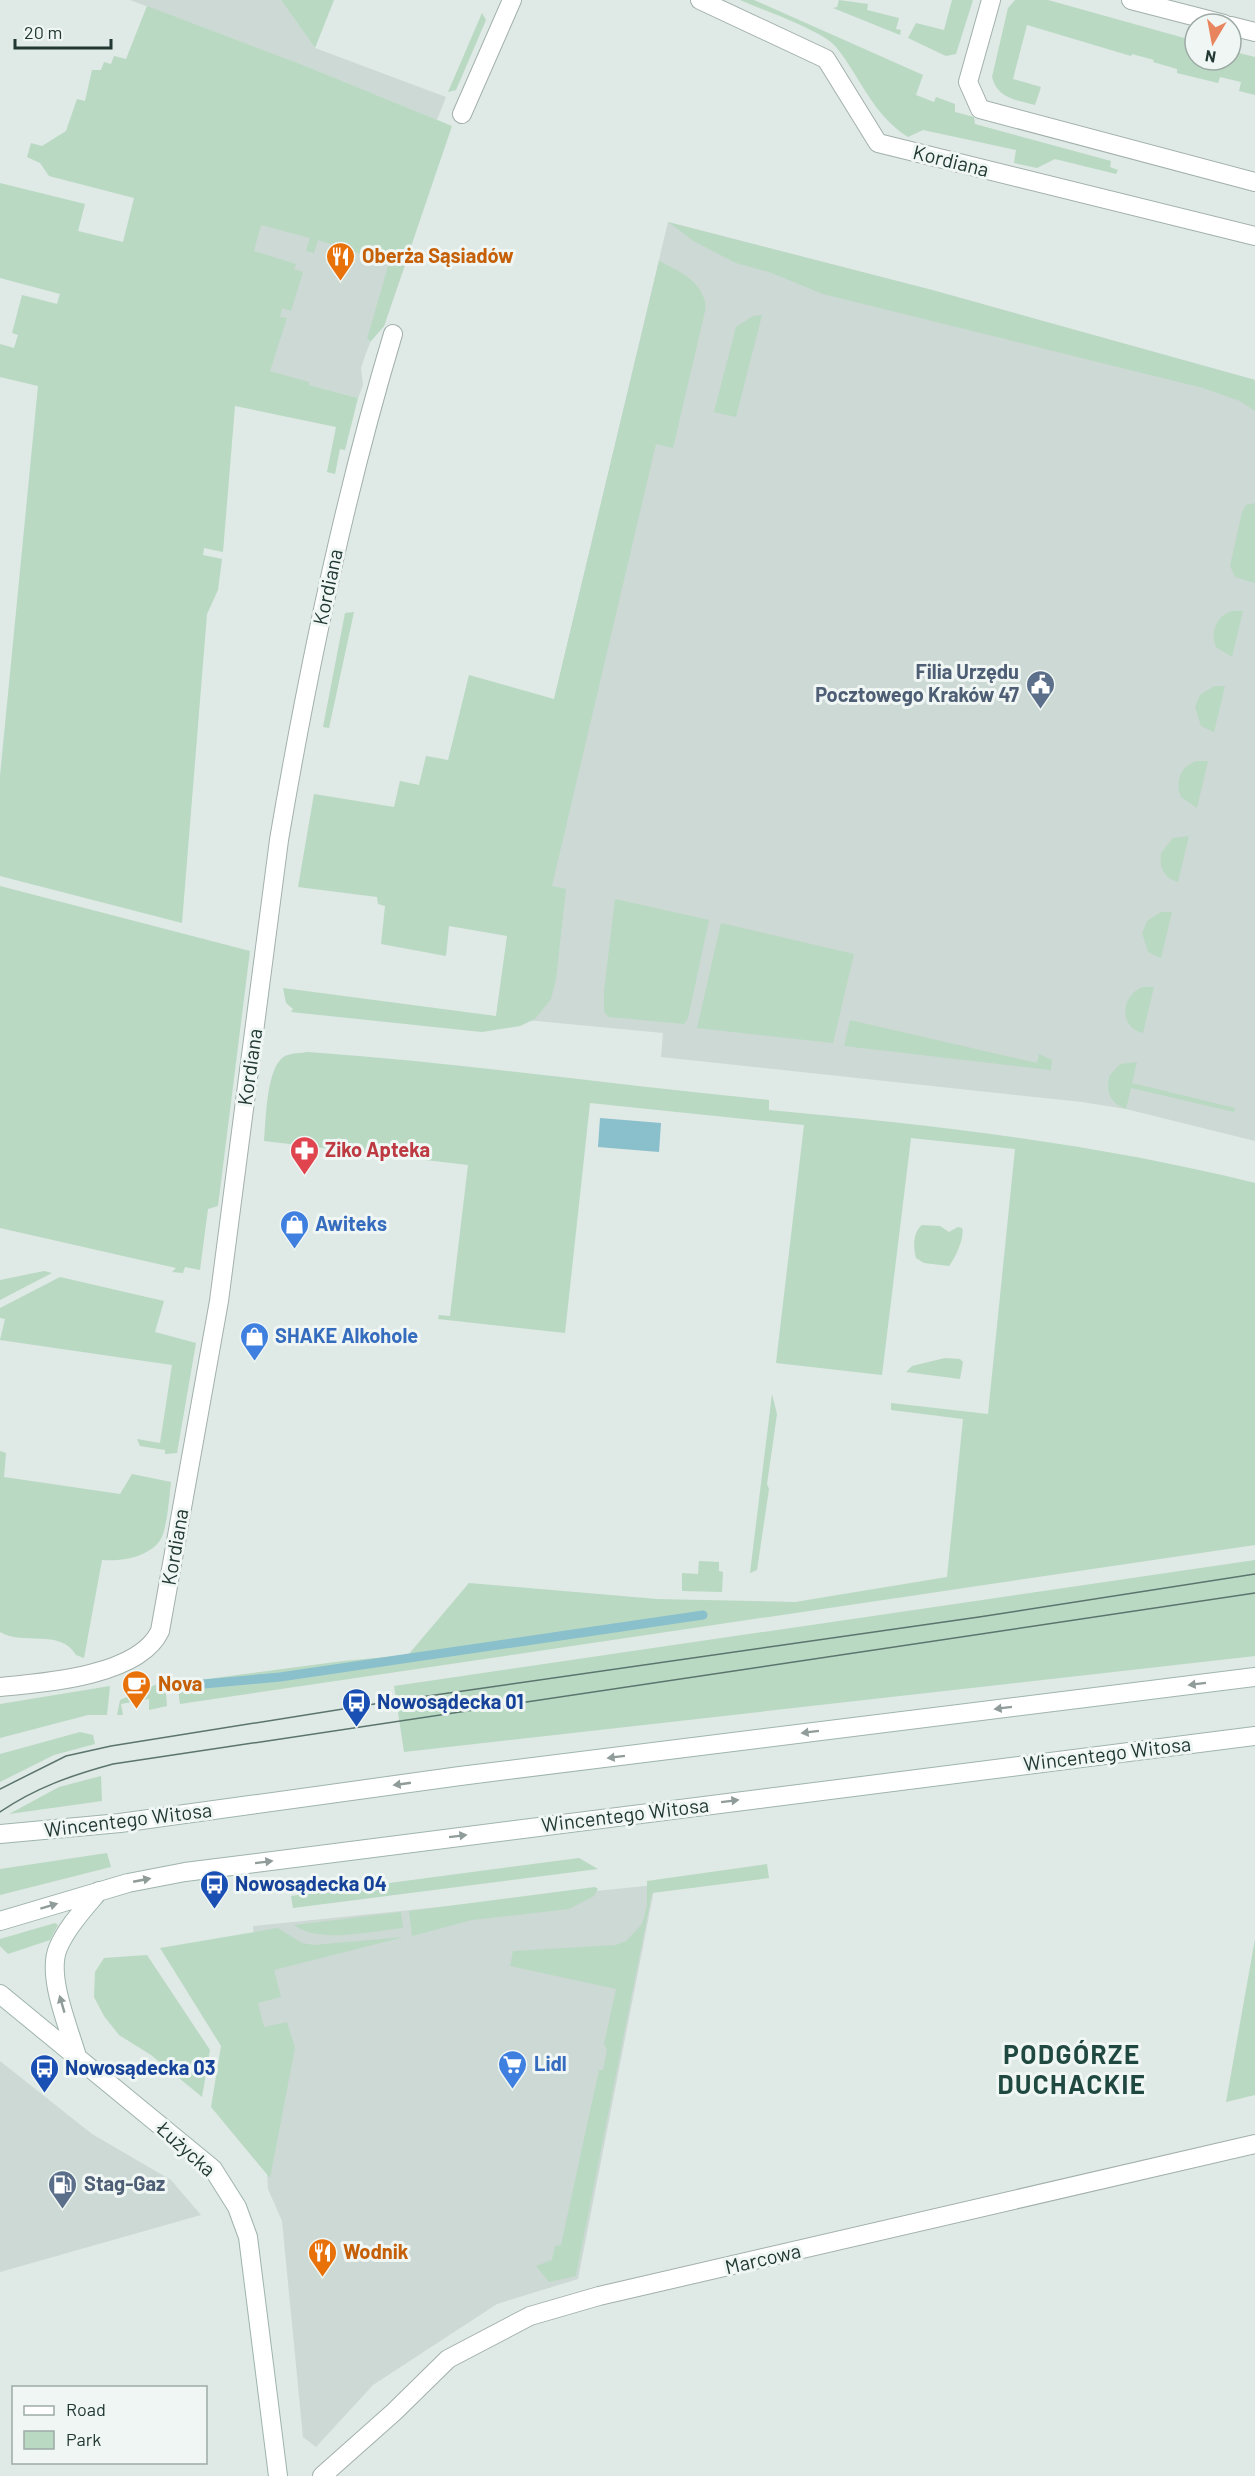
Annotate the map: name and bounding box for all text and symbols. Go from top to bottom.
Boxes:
scale bar [15,12,111,50]
north arrow [1183,12,1243,72]
text: 20 m [24,21,62,43]
text: N [1203,47,1217,68]
street label: Kordiana [911,139,992,181]
restaurant icon: Oberża Sąsiadów [325,240,357,282]
place label: Oberża Sąsiadów [362,243,514,267]
street label: Kordiana [307,547,347,627]
place label: Filia Urzędu Pocztowego Kraków 47 [815,659,1019,706]
public building icon: Filia Urzędu Pocztowego Kraków 47 [1024,668,1056,710]
street label: Kordiana [232,1027,266,1107]
pharmacy icon: Ziko Apteka [288,1134,320,1176]
place label: Ziko Apteka [325,1137,430,1161]
shop icon: Awiteks [278,1208,310,1250]
place label: Awiteks [315,1211,387,1235]
shop icon: SHAKE Alkohole [238,1320,270,1362]
place label: SHAKE Alkohole [275,1323,418,1347]
street label: Kordiana [155,1507,193,1587]
cafe icon: Nova [121,1668,153,1710]
place label: Nova [158,1671,202,1695]
one-way arrow [1187,1680,1206,1689]
bus stop icon: Nowosądecka 01 [340,1686,372,1728]
place label: Nowosądecka 01 [377,1689,524,1713]
one-way arrow [994,1704,1013,1713]
one-way arrow [800,1728,819,1737]
street label: Wincentego Witosa [1022,1731,1192,1775]
one-way arrow [607,1752,626,1761]
one-way arrow [392,1779,411,1789]
street label: Wincentego Witosa [540,1792,710,1836]
street label: Wincentego Witosa [43,1797,213,1841]
one-way arrow [720,1797,739,1806]
one-way arrow [448,1832,467,1841]
one-way arrow [255,1857,274,1866]
bus stop icon: Nowosądecka 04 [198,1868,230,1910]
place label: Nowosądecka 04 [235,1871,387,1895]
one-way arrow [132,1875,151,1884]
one-way arrow [40,1901,58,1910]
one-way arrow [57,1995,66,2013]
district label: PODGÓRZE DUCHACKIE [998,2038,1147,2099]
supermarket icon: Lidl [497,2048,529,2090]
place label: Lidl [534,2051,567,2075]
bus stop icon: Nowosądecka 03 [28,2052,60,2094]
place label: Nowosądecka 03 [65,2055,216,2079]
street label: Łużycka [152,2115,221,2181]
fuel station icon: Stag-Gaz [47,2168,79,2210]
place label: Stag-Gaz [84,2171,165,2195]
restaurant icon: Wodnik [306,2236,338,2278]
street label: Marcowa [723,2238,803,2278]
place label: Wodnik [343,2239,409,2263]
legend [12,2386,207,2464]
text: Road [66,2398,106,2420]
text: Park [66,2428,101,2450]

